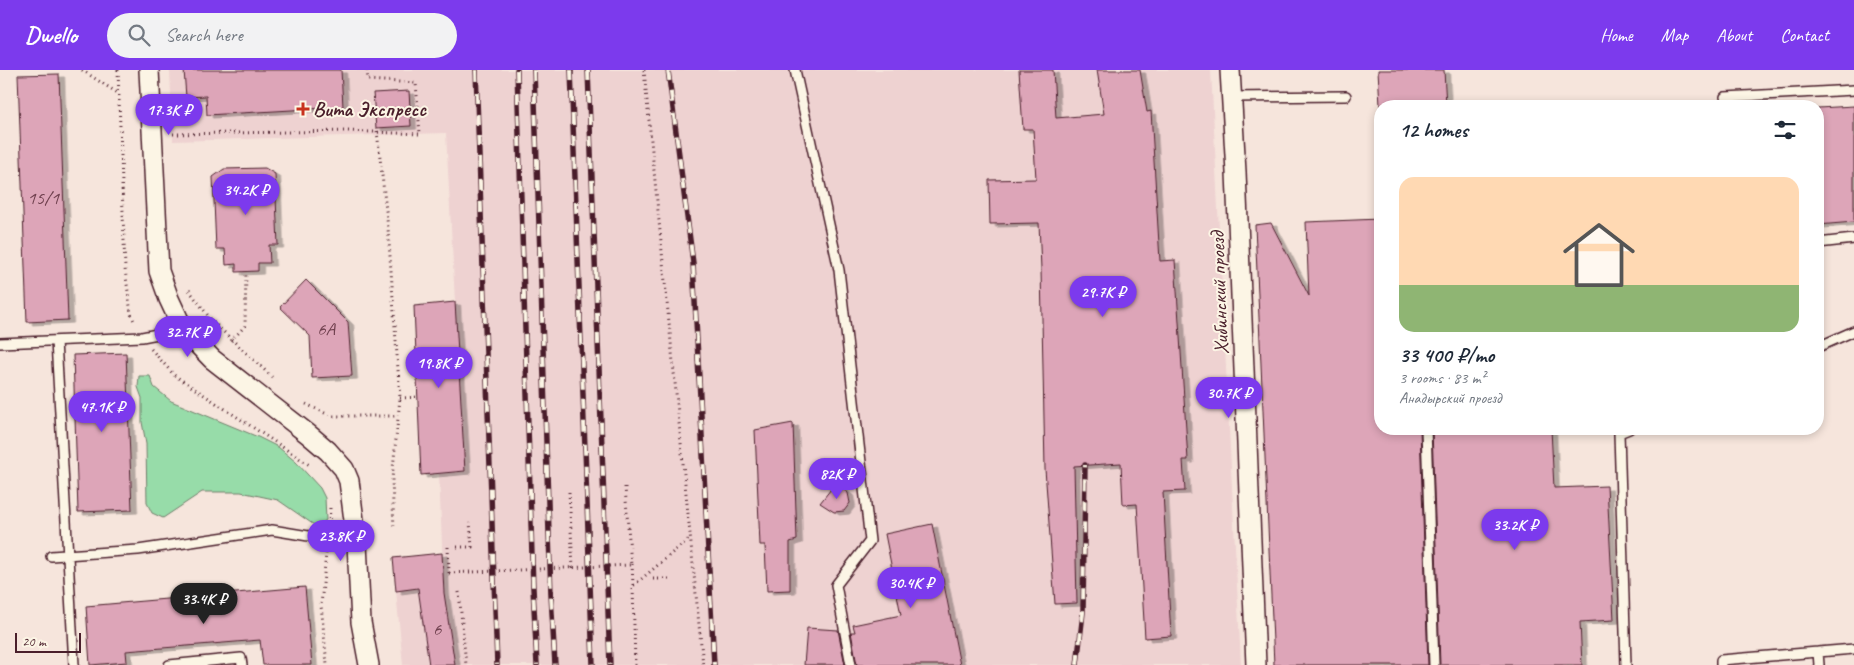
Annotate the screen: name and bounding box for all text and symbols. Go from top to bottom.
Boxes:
search box [107,13,457,58]
text: Dwello [25,20,77,50]
icon: search [125,21,153,49]
text: Search here [165,23,243,47]
text: Home [1600,24,1633,46]
text: Map [1661,24,1688,46]
text: About [1716,24,1752,46]
text: Contact [1780,24,1829,46]
pin: 17.3K ₽ [123,93,215,136]
place label: Вита Экспресс [313,96,427,122]
text: 17.3K ₽ [147,100,191,120]
marker: Вита Экспресс [297,103,309,115]
icon: filters [1771,116,1799,144]
text: 12 homes [1399,117,1468,143]
pin: 34.2K ₽ [200,174,292,216]
text: 34.2K ₽ [223,180,269,200]
house number: 15/1 [27,186,60,210]
icon: home [1554,210,1644,300]
street label: Хибинский проезд [1204,229,1234,355]
pin: 29.7K ₽ [1057,276,1149,318]
text: 29.7K ₽ [1081,282,1125,302]
pin: 32.7K ₽ [142,316,234,358]
house number: 6А [317,317,337,341]
text: 32.7K ₽ [166,322,210,342]
text: 33 400 ₽/mo [1399,342,1494,368]
pin: 19.8K ₽ [393,346,485,389]
text: 19.8K ₽ [417,353,461,373]
text: 3 rooms · 83 m² [1399,368,1485,388]
pin: 30.7K ₽ [1183,376,1275,419]
text: 30.7K ₽ [1207,383,1251,403]
text: Анадырский проезд [1399,388,1501,408]
pin: 47.1K ₽ [56,390,148,433]
text: 47.1K ₽ [80,397,124,417]
pin: 82K ₽ [802,458,872,500]
text: 82K ₽ [820,464,854,484]
pin: 33.2K ₽ [1469,508,1561,551]
text: 33.2K ₽ [1492,515,1538,535]
pin: 23.8K ₽ [295,520,387,562]
text: 23.8K ₽ [318,526,364,546]
pin: 30.4K ₽ [865,566,957,609]
text: 30.4K ₽ [888,573,934,593]
pin: 33.4K ₽ [158,582,250,625]
text: 33.4K ₽ [181,589,227,609]
house number: 6 [433,617,443,641]
scale bar [15,630,81,653]
text: 20 m [22,633,46,650]

